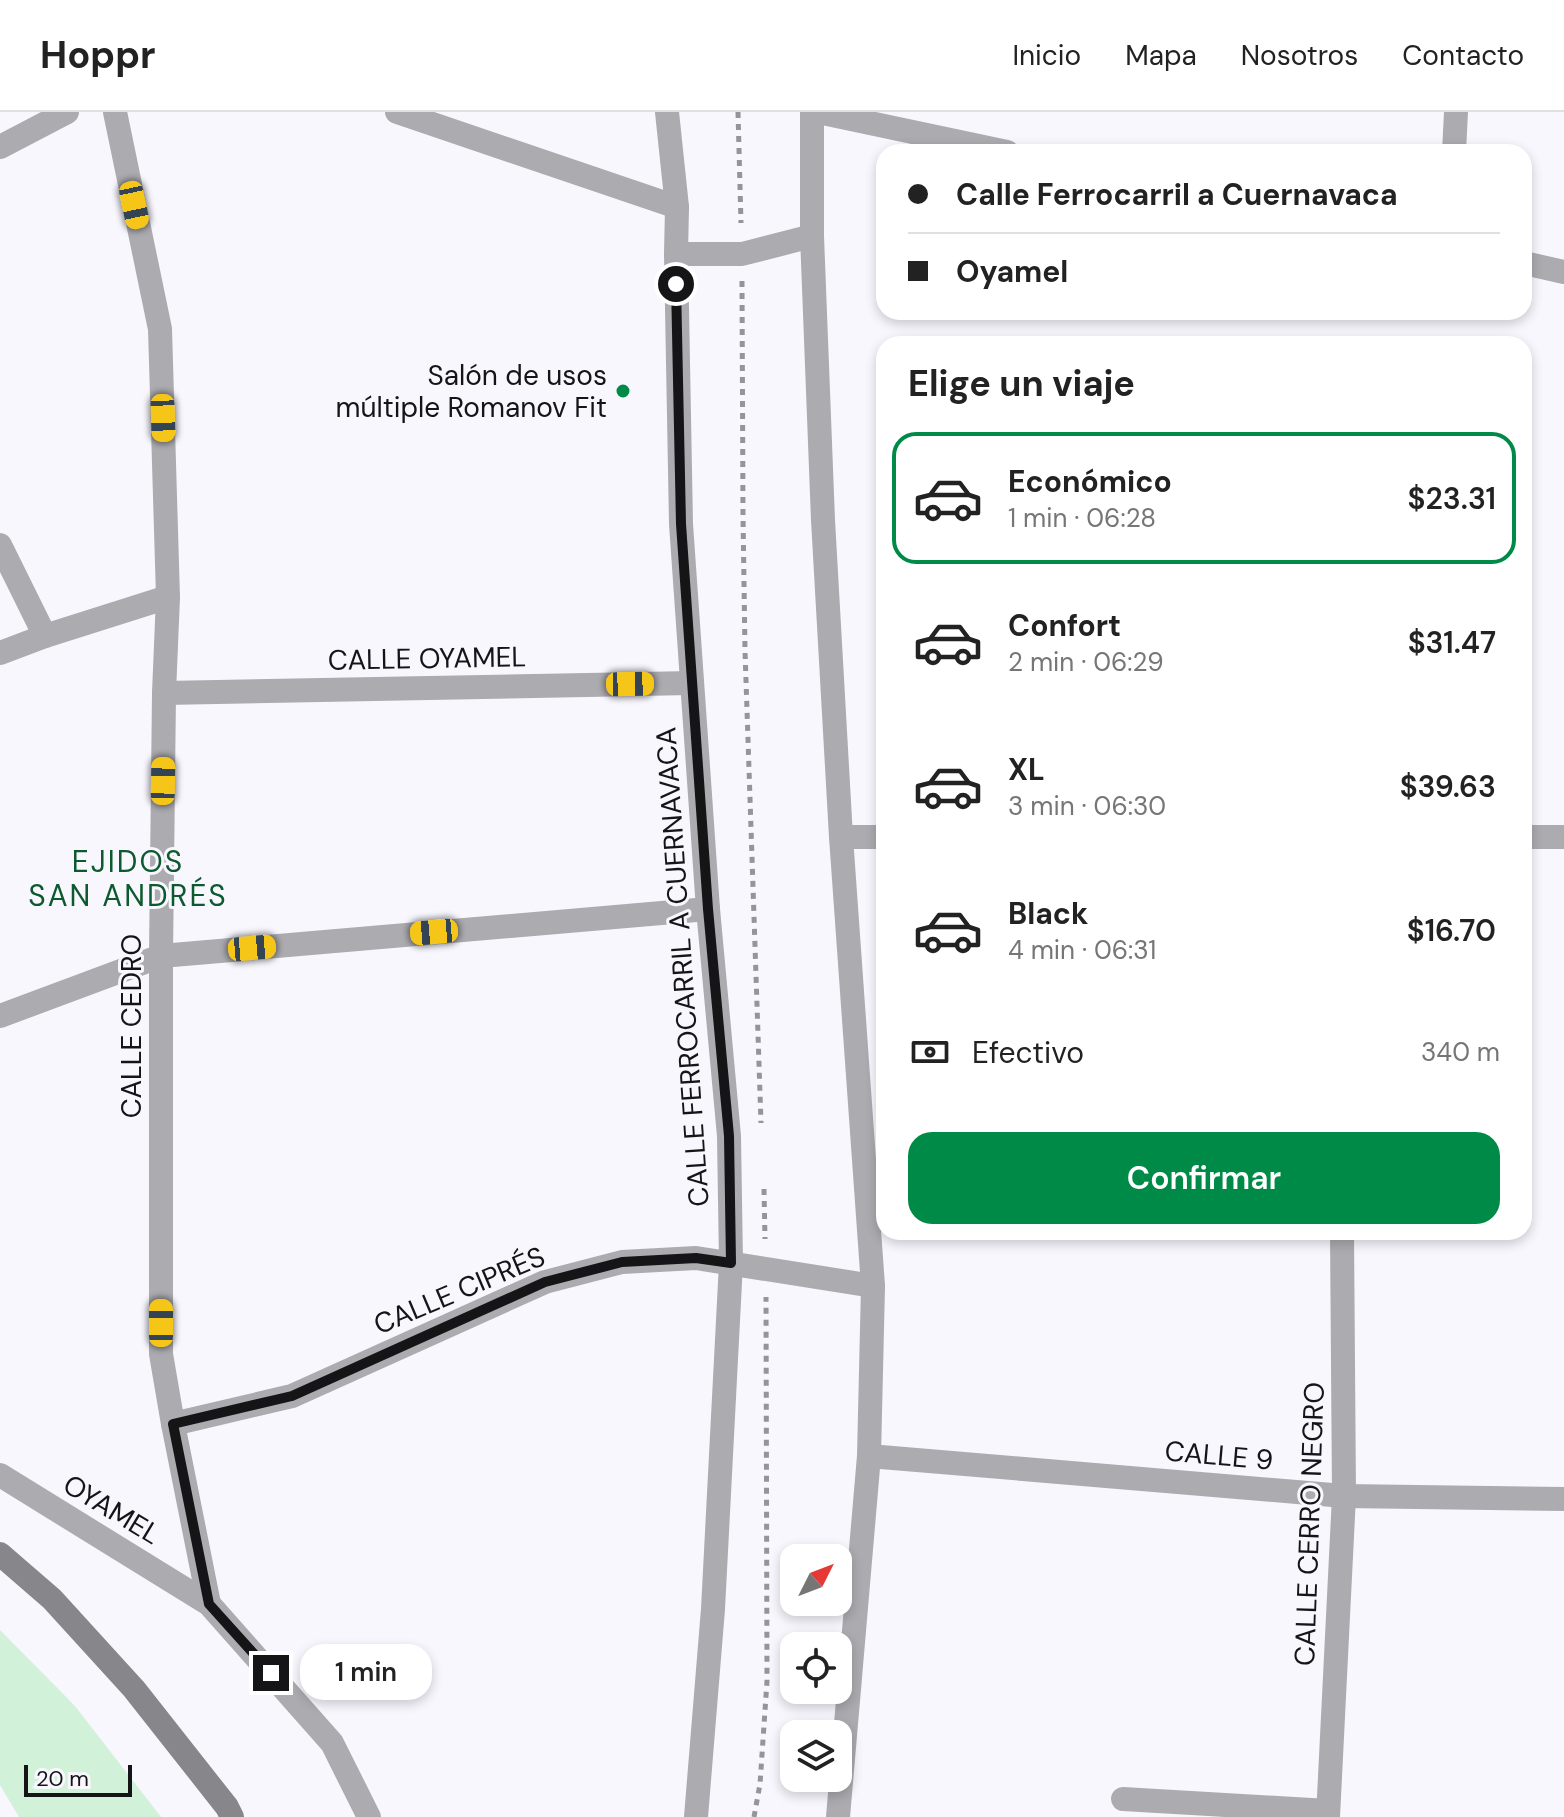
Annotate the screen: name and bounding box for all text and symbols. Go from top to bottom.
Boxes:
text: Hoppr [40,30,156,80]
text: Inicio [1012,37,1081,74]
text: Mapa [1125,37,1197,74]
text: Nosotros [1241,37,1358,74]
text: Contacto [1402,37,1524,74]
text: Calle Ferrocarril a Cuernavaca [956,175,1398,214]
car [117,179,151,231]
text: Oyamel [956,252,1068,291]
route start [658,266,694,302]
place label: Salón de usos múltiple Romanov Fit [336,357,607,426]
text: Elige un viaje [908,360,1135,407]
marker: Salón de usos múltiple Romanov Fit [614,382,632,400]
car [150,394,176,442]
icon: car [912,462,984,534]
text: Económico [1008,462,1172,501]
text: $23.31 [1408,479,1496,518]
text: 1 min · 06:28 [1008,501,1156,535]
icon: car [912,606,984,678]
text: Confort [1008,606,1121,645]
text: $31.47 [1408,623,1496,662]
street label: CALLE OYAMEL [328,638,526,679]
text: 2 min · 06:29 [1008,645,1164,679]
car [606,672,654,696]
street label: CALLE FERROCARRIL A CUERNAVACA [647,726,718,1208]
icon: car [912,750,984,822]
text: XL [1008,750,1045,789]
car [151,757,175,805]
text: $39.63 [1400,767,1496,806]
text: 3 min · 06:30 [1008,789,1166,823]
district label: EJIDOS SAN ANDRÉS [28,842,228,915]
icon: car [912,894,984,966]
text: Black [1008,894,1088,933]
text: $16.70 [1407,911,1496,950]
car [409,918,459,946]
text: 4 min · 06:31 [1008,933,1156,967]
street label: CALLE CEDRO [113,934,150,1118]
car [227,934,277,962]
icon: cash [908,1030,952,1074]
text: Efectivo [972,1033,1084,1072]
text: 340 m [1421,1035,1500,1069]
button: Confirmar [908,1132,1500,1224]
street label: CALLE CIPRÉS [368,1238,550,1343]
car [149,1299,173,1347]
street label: CALLE CERRO NEGRO [1286,1381,1333,1667]
street label: CALLE 9 [1163,1432,1275,1479]
street label: OYAMEL [56,1466,167,1553]
north arrow [780,1544,852,1616]
map controls [780,1544,852,1792]
button: locate [780,1632,852,1704]
callout: 1 min [299,1645,431,1701]
route end [253,1655,289,1691]
text: 1 min [335,1655,397,1689]
button: layers [780,1720,852,1792]
scale bar [24,1761,132,1797]
text: 20 m [36,1764,89,1793]

